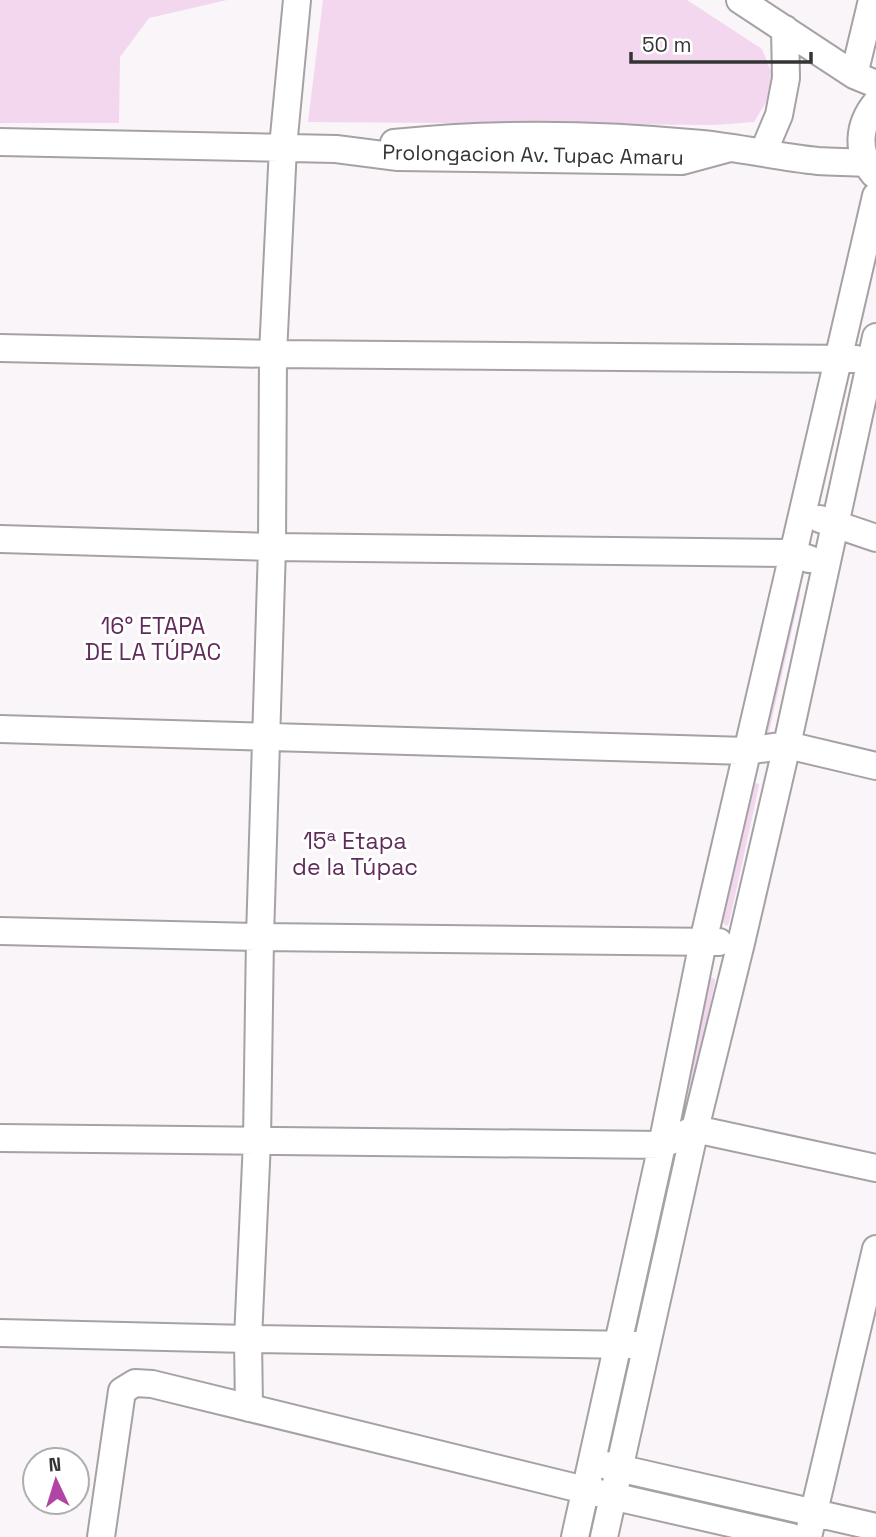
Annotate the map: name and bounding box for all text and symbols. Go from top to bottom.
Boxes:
scale bar [631,21,811,65]
text: 50 m [642,31,692,58]
street label: Prolongacion Av. Tupac Amaru [382,138,684,171]
district label: 16° ETAPA DE LA TÚPAC [85,611,221,667]
district label: 15ª Etapa de la Túpac [292,826,418,882]
north arrow [21,1446,91,1516]
text: N [48,1452,62,1477]

